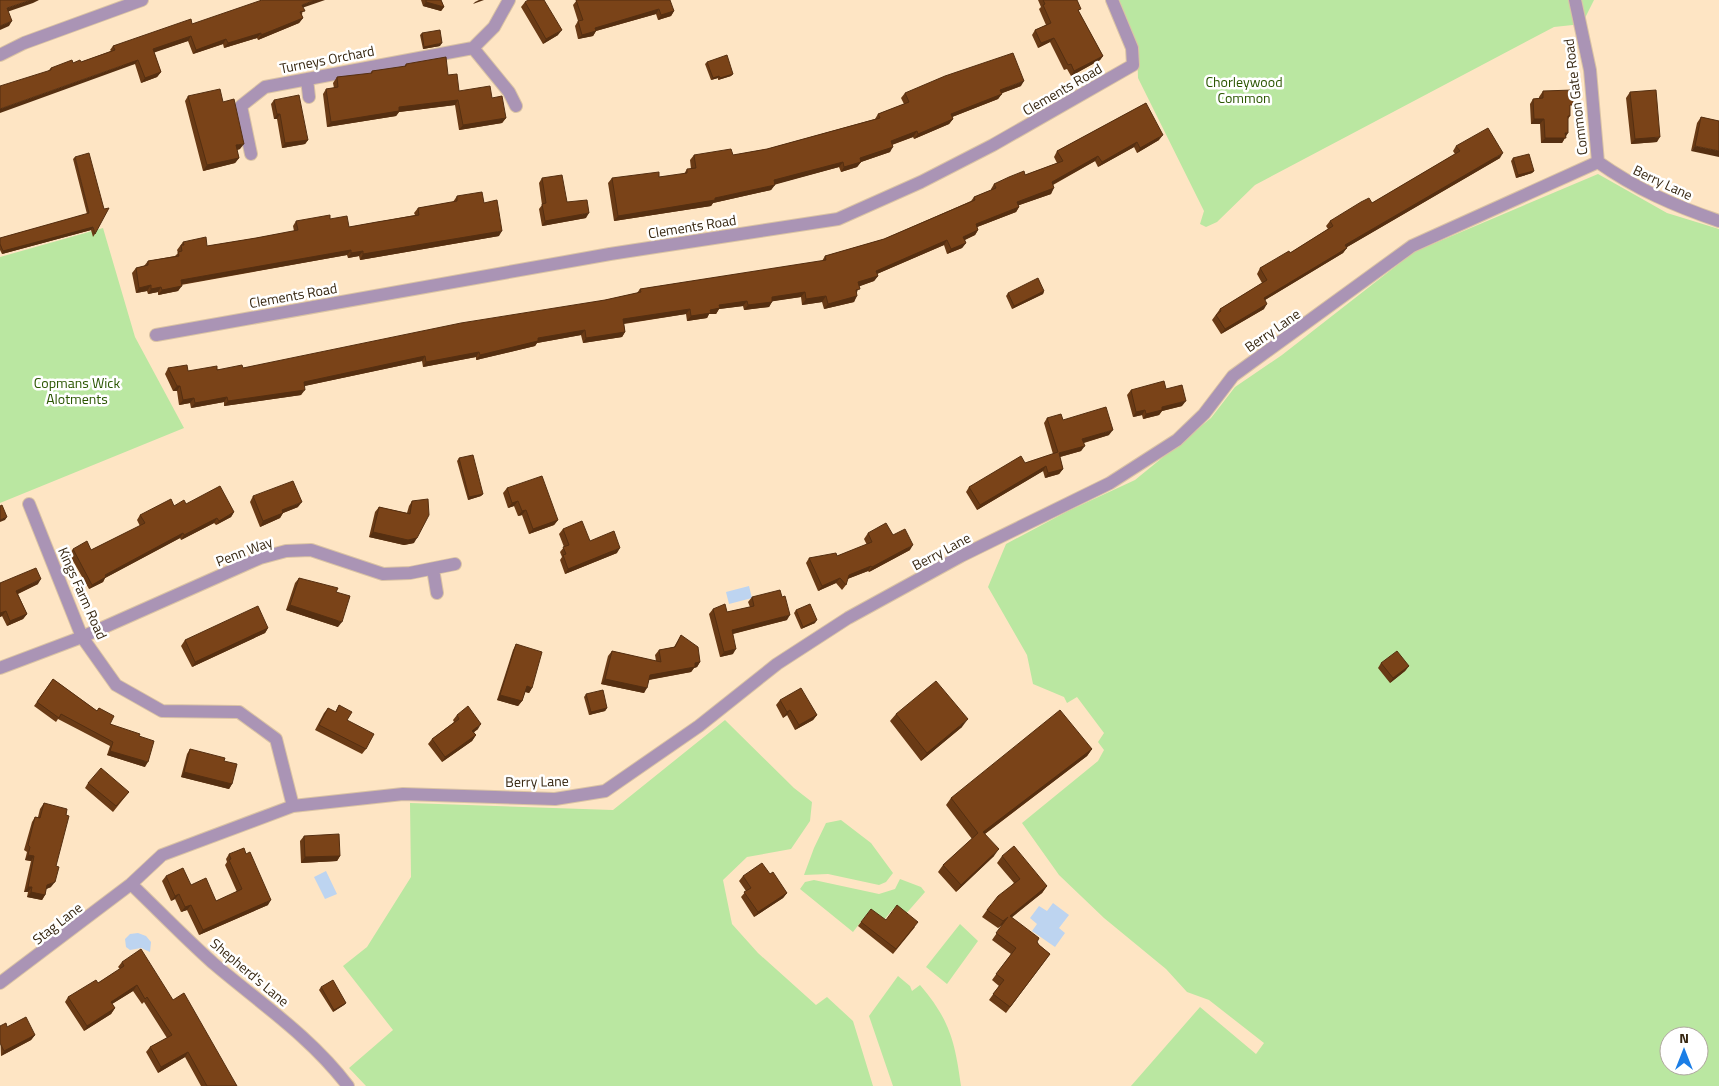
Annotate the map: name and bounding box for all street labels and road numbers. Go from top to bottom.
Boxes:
street label: Common Gate Road [1557,38,1593,156]
street label: Turneys Orchard [278,40,376,78]
street label: Clements Road [1018,58,1106,120]
street label: Berry Lane [1630,159,1696,205]
street label: Clements Road [646,209,738,243]
street label: Clements Road [247,277,339,313]
street label: Berry Lane [1240,303,1304,357]
street label: Berry Lane [908,527,974,575]
street label: Penn Way [213,530,276,571]
street label: Kings Farm Road [53,543,113,643]
street label: Berry Lane [505,770,569,792]
street label: Stag Lane [28,897,86,949]
street label: Shepherd's Lane [206,933,294,1011]

